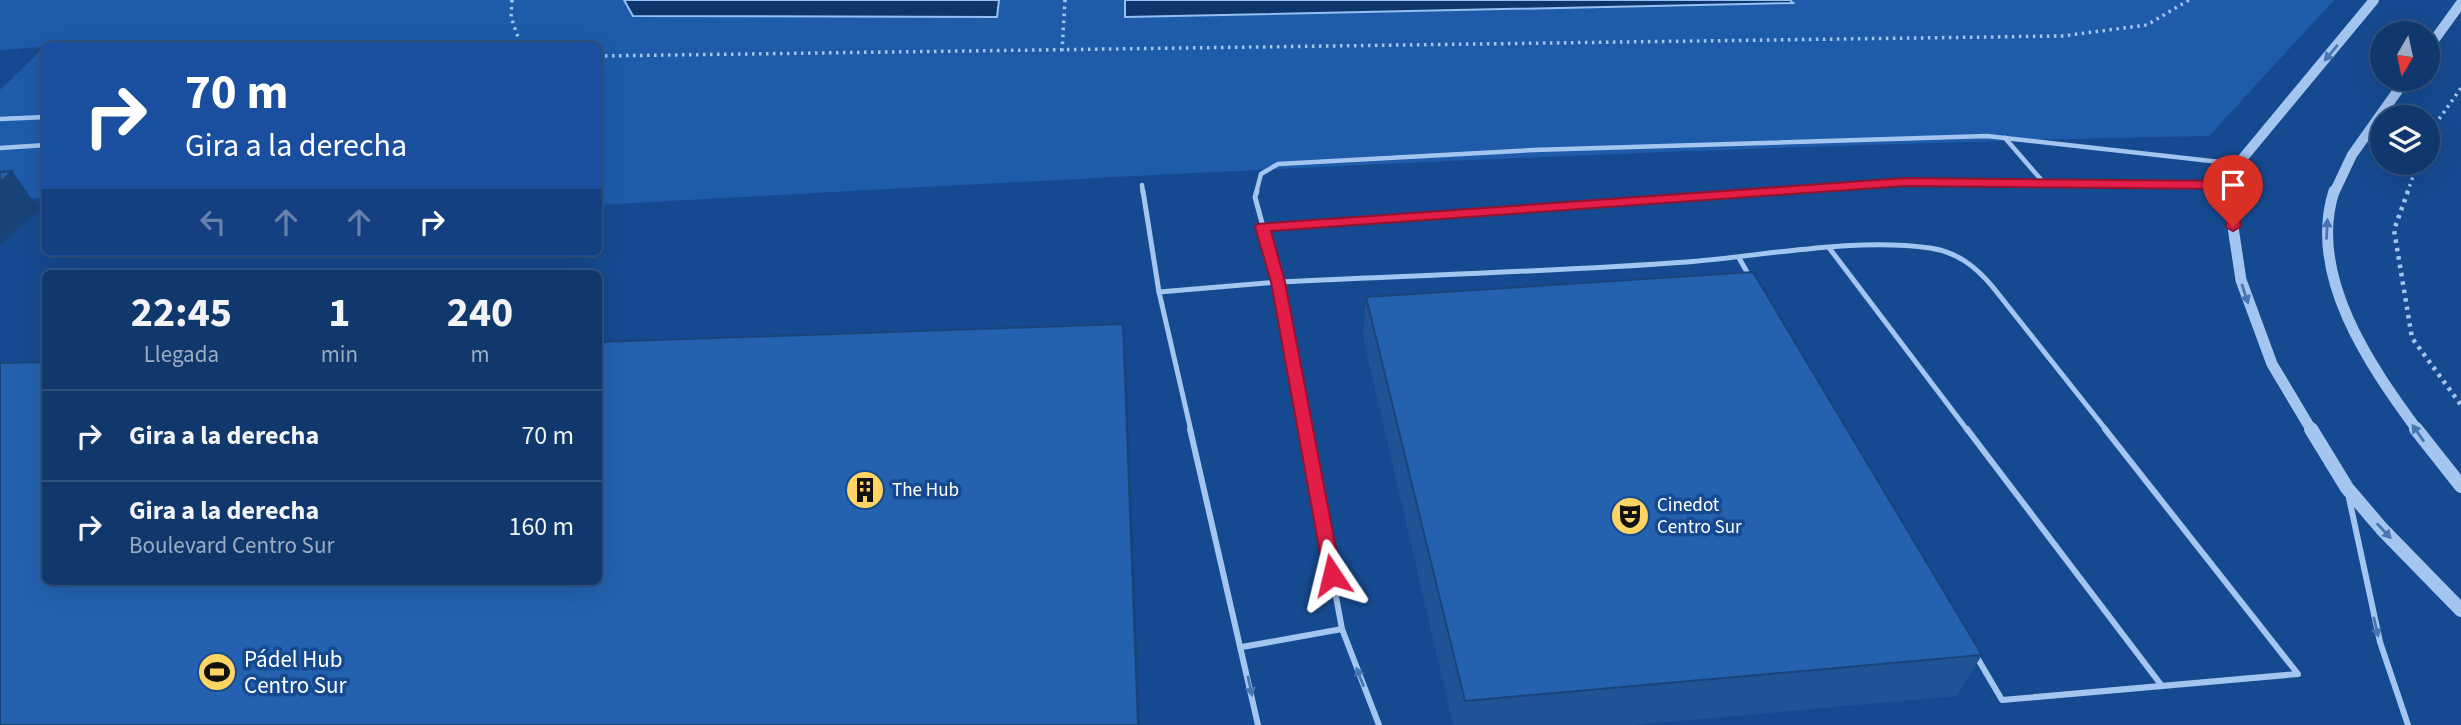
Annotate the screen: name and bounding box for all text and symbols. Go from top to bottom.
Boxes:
north arrow [2370,21,2440,91]
map controls [2370,21,2440,175]
one-way arrow [2323,44,2339,62]
text: 70 m [185,58,289,128]
icon: right [70,70,161,161]
button: layers [2370,105,2440,175]
text: Gira a la derecha [185,123,407,169]
pin [2203,155,2263,227]
icon: arrive [2214,166,2252,204]
icon: left [194,203,232,241]
icon: ahead [267,203,305,241]
icon: ahead [340,203,378,241]
icon: right [413,203,451,241]
one-way arrow [2322,217,2333,239]
text: 22:45 [131,283,232,343]
text: 1 [328,283,350,343]
text: 240 [447,283,513,343]
one-way arrow [2240,284,2251,305]
text: Llegada [144,338,219,371]
text: min [321,338,358,371]
text: m [470,338,490,371]
icon: right [70,417,108,455]
text: Gira a la derecha [129,417,319,454]
text: 70 m [521,417,574,454]
one-way arrow [2411,424,2425,442]
building icon: The Hub [844,469,886,511]
place label: The Hub [892,477,959,504]
text: Gira a la derecha [129,492,319,529]
place label: Cinedot Centro Sur [1657,492,1742,541]
theatre icon: Cinedot Centro Sur [1609,495,1651,537]
icon: right [70,508,108,546]
text: 160 m [508,508,574,545]
one-way arrow [2376,522,2392,540]
text: Boulevard Centro Sur [129,529,334,562]
position arrow [1295,538,1369,612]
one-way arrow [2371,616,2382,638]
place label: Pádel Hub Centro Sur [244,643,348,702]
sports icon: Pádel Hub Centro Sur [196,651,238,693]
one-way arrow [1355,666,1366,687]
one-way arrow [1245,675,1256,697]

